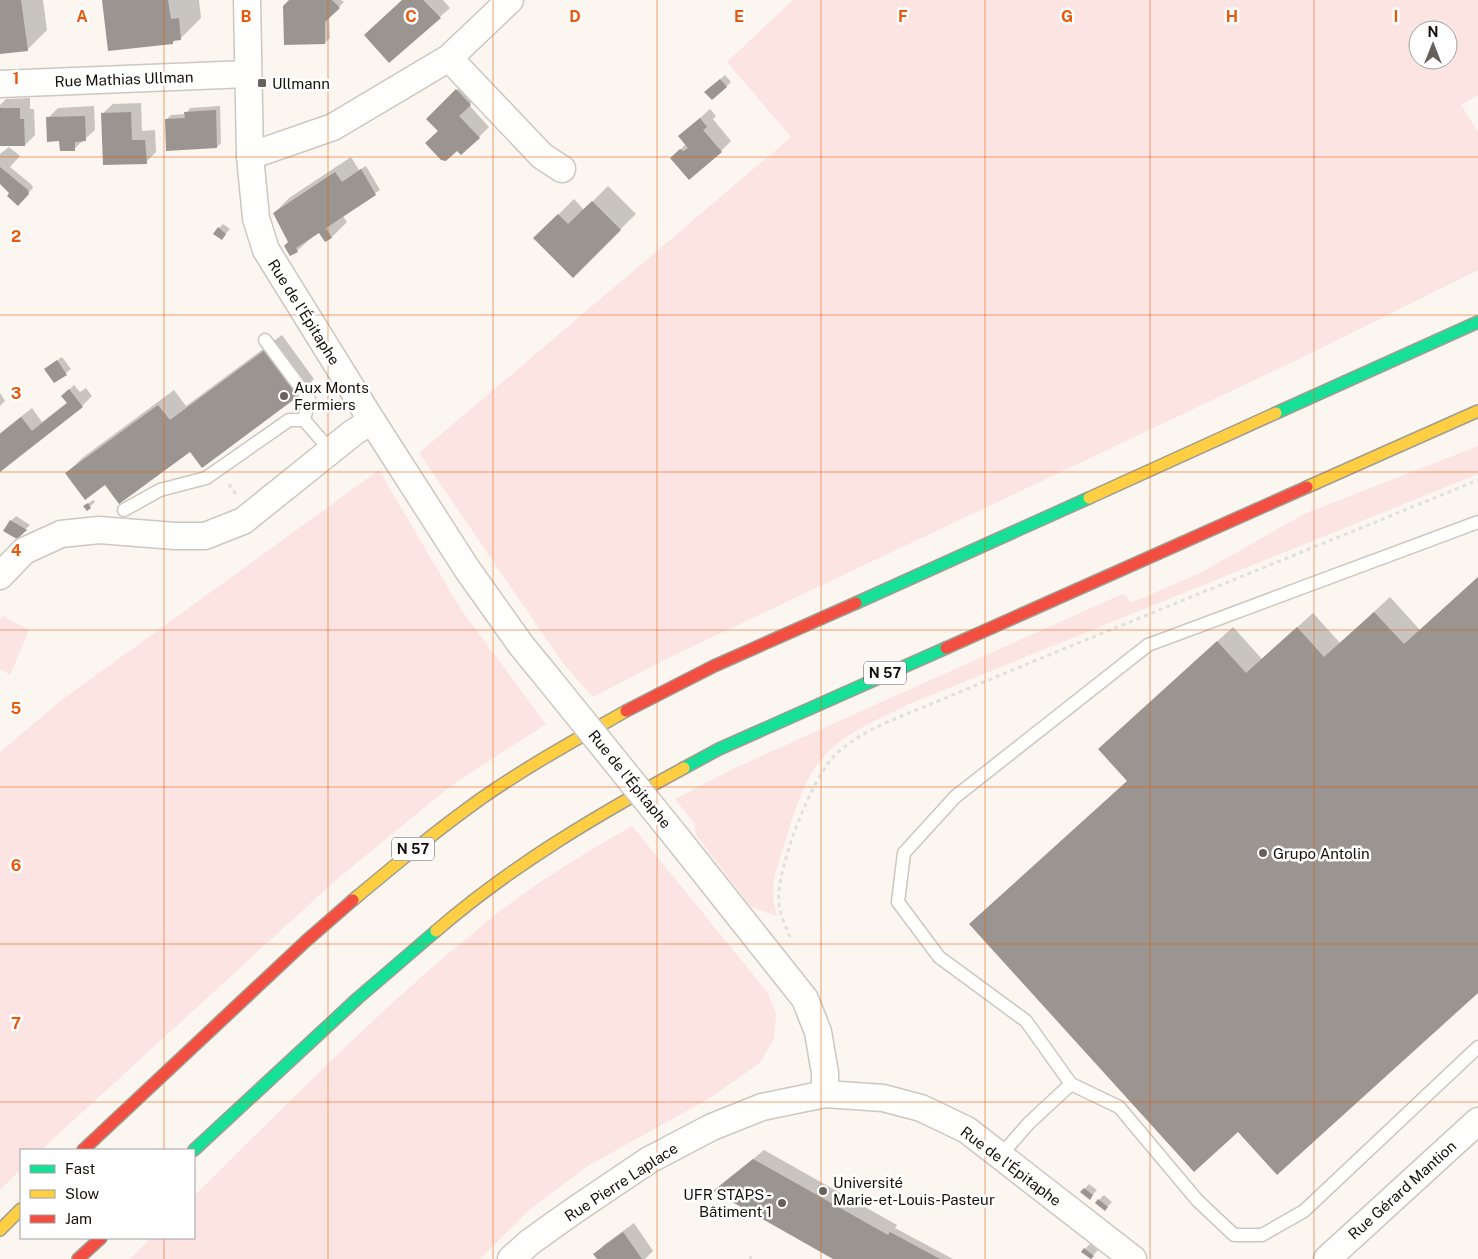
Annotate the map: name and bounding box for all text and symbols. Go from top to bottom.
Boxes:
text: A [76,7,88,26]
text: B [241,7,252,26]
text: C [405,7,417,26]
text: D [569,7,581,26]
text: E [734,7,744,26]
text: F [898,7,908,26]
text: G [1061,7,1073,26]
text: H [1226,7,1238,26]
text: I [1394,7,1398,26]
north arrow [1408,20,1458,70]
text: N [1428,24,1438,40]
street label: Rue Mathias Ullman [54,68,194,90]
text: 1 [13,69,19,88]
place label: Ullmann [272,75,330,92]
marker: Ullmann [256,77,268,89]
text: 2 [11,227,21,246]
street label: Rue de l'Épitaphe [265,256,343,368]
place label: Aux Monts Fermiers [294,379,369,413]
text: 3 [11,384,21,403]
marker: Aux Monts Fermiers [278,390,290,402]
text: 4 [11,541,22,560]
road number: N 57 [864,661,906,684]
text: 5 [11,699,22,718]
street label: Rue de l'Épitaphe [585,727,675,831]
road number: N 57 [392,838,434,861]
place label: Grupo Antolin [1273,845,1370,862]
marker: Grupo Antolin [1257,847,1269,859]
text: 6 [11,856,21,875]
text: 7 [11,1014,21,1033]
street label: Rue de l'Épitaphe [958,1123,1064,1209]
street label: Rue Gérard Mantion [1345,1137,1459,1243]
street label: Rue Pierre Laplace [561,1139,681,1225]
legend [20,1149,195,1239]
text: Fast [65,1160,95,1177]
place label: Université Marie-et-Louis-Pasteur [833,1174,995,1208]
text: Slow [65,1185,100,1202]
marker: Université Marie-et-Louis-Pasteur [817,1185,829,1197]
place label: UFR STAPS - Bâtiment 1 [683,1186,772,1220]
marker: UFR STAPS - Bâtiment 1 [776,1197,788,1209]
text: Jam [65,1210,92,1227]

